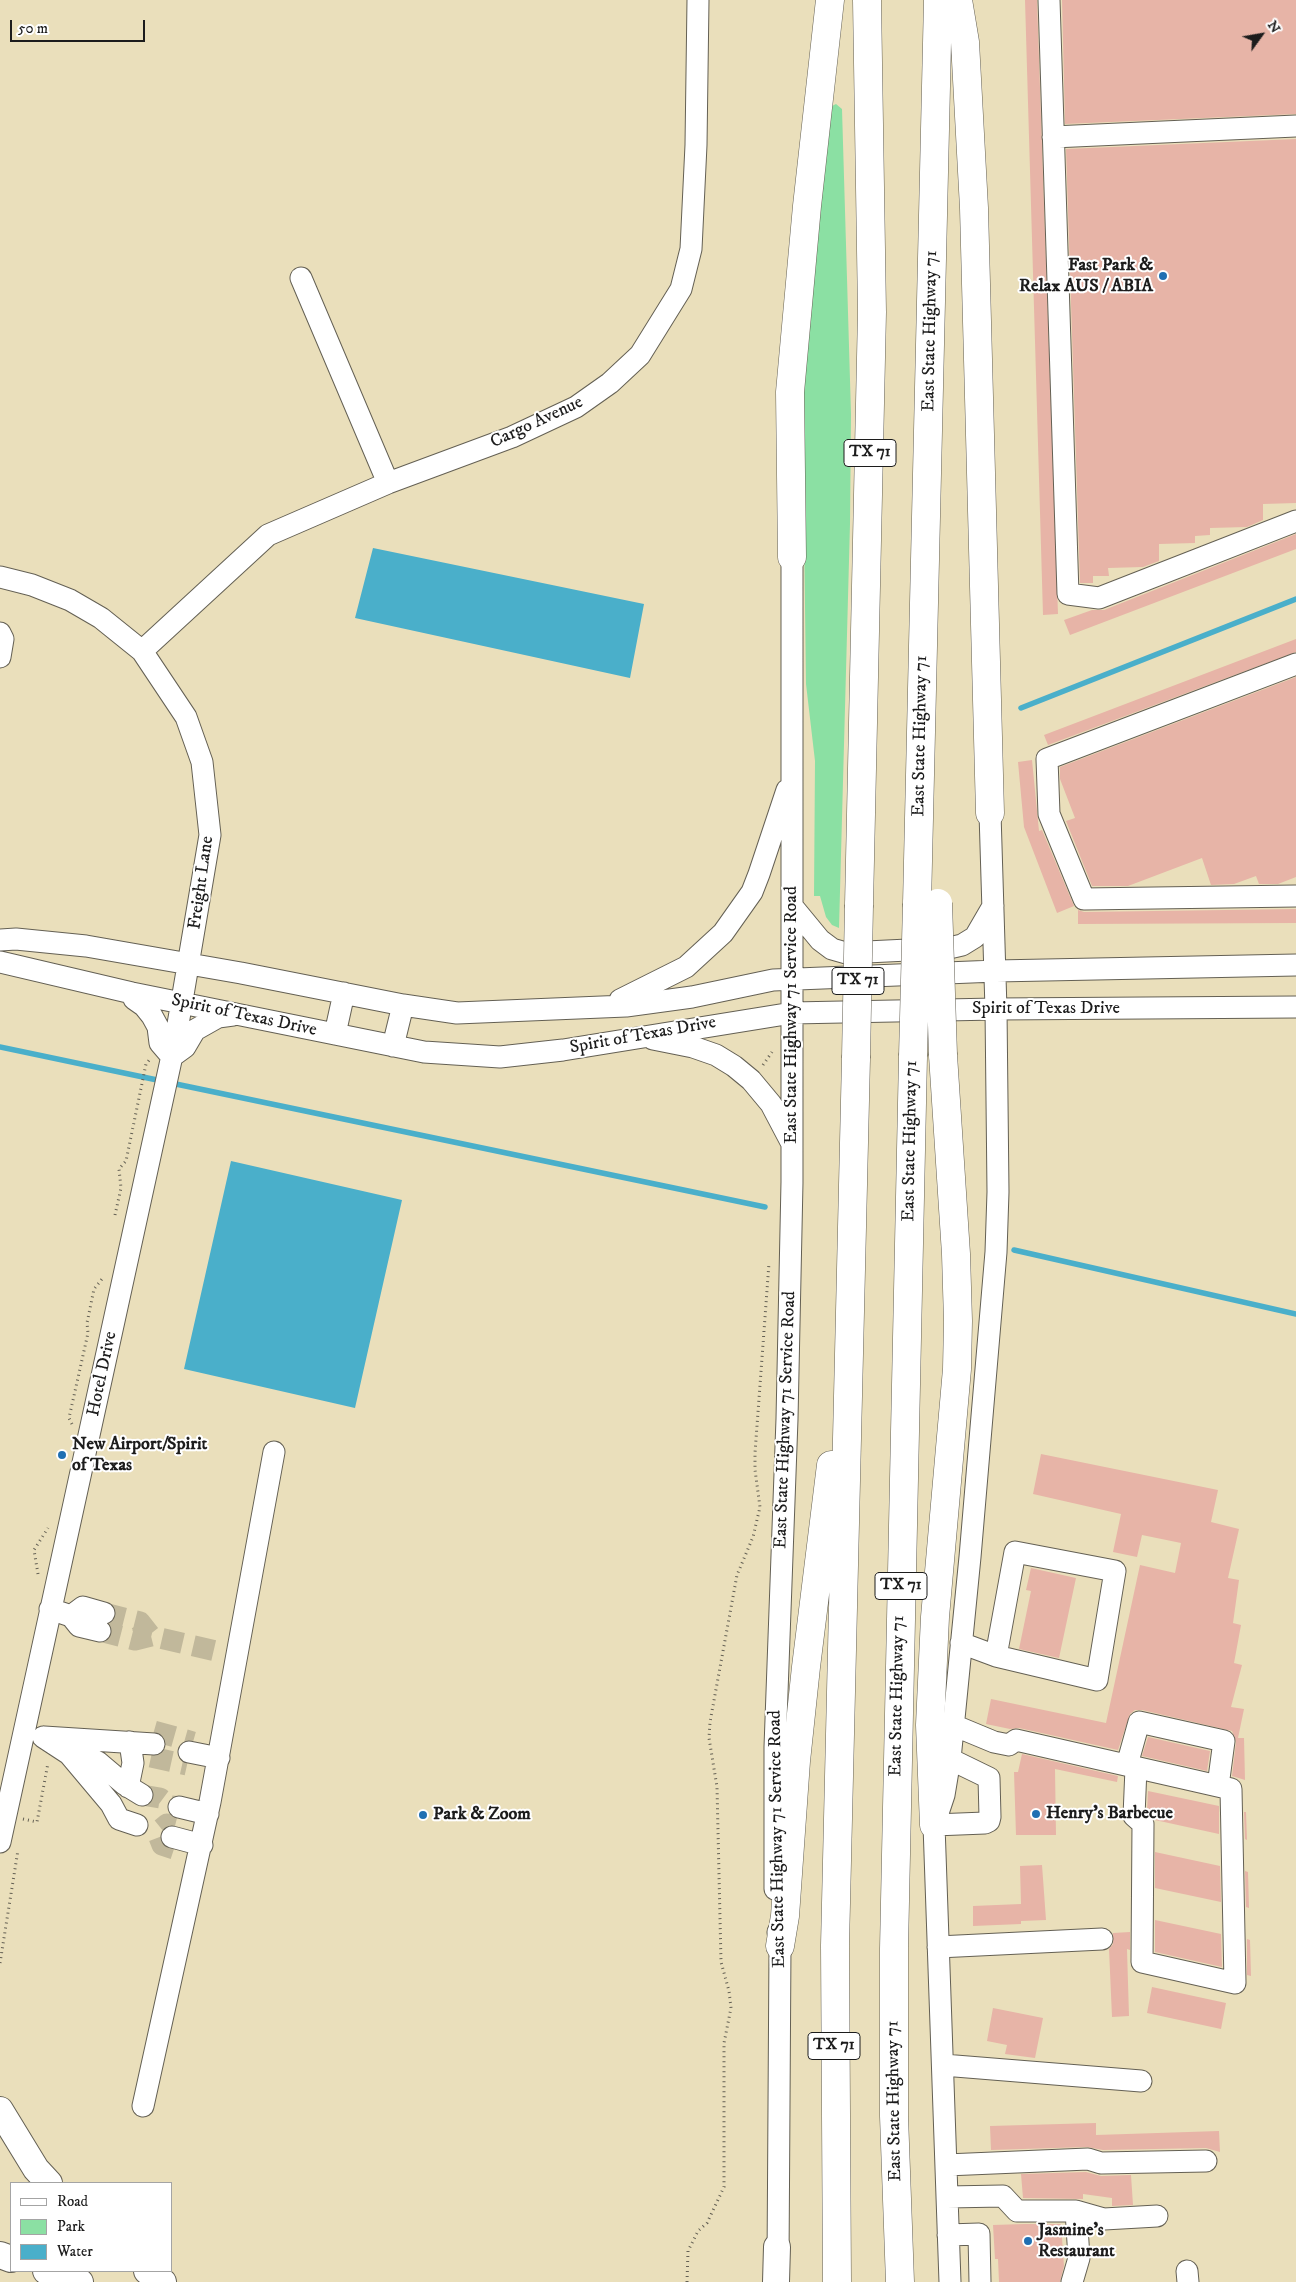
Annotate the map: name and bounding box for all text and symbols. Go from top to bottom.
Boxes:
scale bar [12,10,148,42]
north arrow [1236,10,1286,60]
text: N [1263,17,1284,37]
text: 50 m [18,19,48,38]
street label: East State Highway 71 [919,250,943,412]
place label: Fast Park & Relax AUS / ABIA [1019,255,1153,298]
marker: Fast Park & Relax AUS / ABIA [1157,270,1169,282]
street label: Cargo Avenue [487,392,587,454]
road number: TX 71 [844,439,896,466]
street label: East State Highway 71 [909,655,933,817]
street label: Freight Lane [185,835,219,931]
street label: East State Highway 71 Service Road [781,886,803,1144]
road number: TX 71 [832,968,884,994]
street label: Spirit of Texas Drive [169,990,319,1042]
street label: Spirit of Texas Drive [972,998,1120,1020]
street label: Spirit of Texas Drive [568,1013,718,1059]
street label: East State Highway 71 [899,1060,923,1222]
street label: East State Highway 71 Service Road [771,1291,801,1549]
street label: Hotel Drive [83,1330,123,1418]
place label: New Airport/Spirit of Texas [72,1434,207,1476]
marker: New Airport/Spirit of Texas [56,1449,68,1461]
road number: TX 71 [875,1572,927,1600]
street label: East State Highway 71 [886,1615,910,1777]
street label: East State Highway 71 Service Road [765,1710,791,1968]
place label: Henry's Barbecue [1046,1803,1173,1825]
place label: Park & Zoom [433,1804,531,1826]
marker: Henry's Barbecue [1030,1808,1042,1820]
marker: Park & Zoom [417,1809,429,1821]
street label: East State Highway 71 [883,2020,907,2182]
road number: TX 71 [808,2032,860,2060]
legend [10,2182,172,2272]
text: Road [57,2192,88,2211]
text: Park [57,2217,85,2236]
place label: Jasmine's Restaurant [1038,2220,1115,2262]
marker: Jasmine's Restaurant [1022,2235,1034,2247]
text: Water [57,2242,93,2261]

